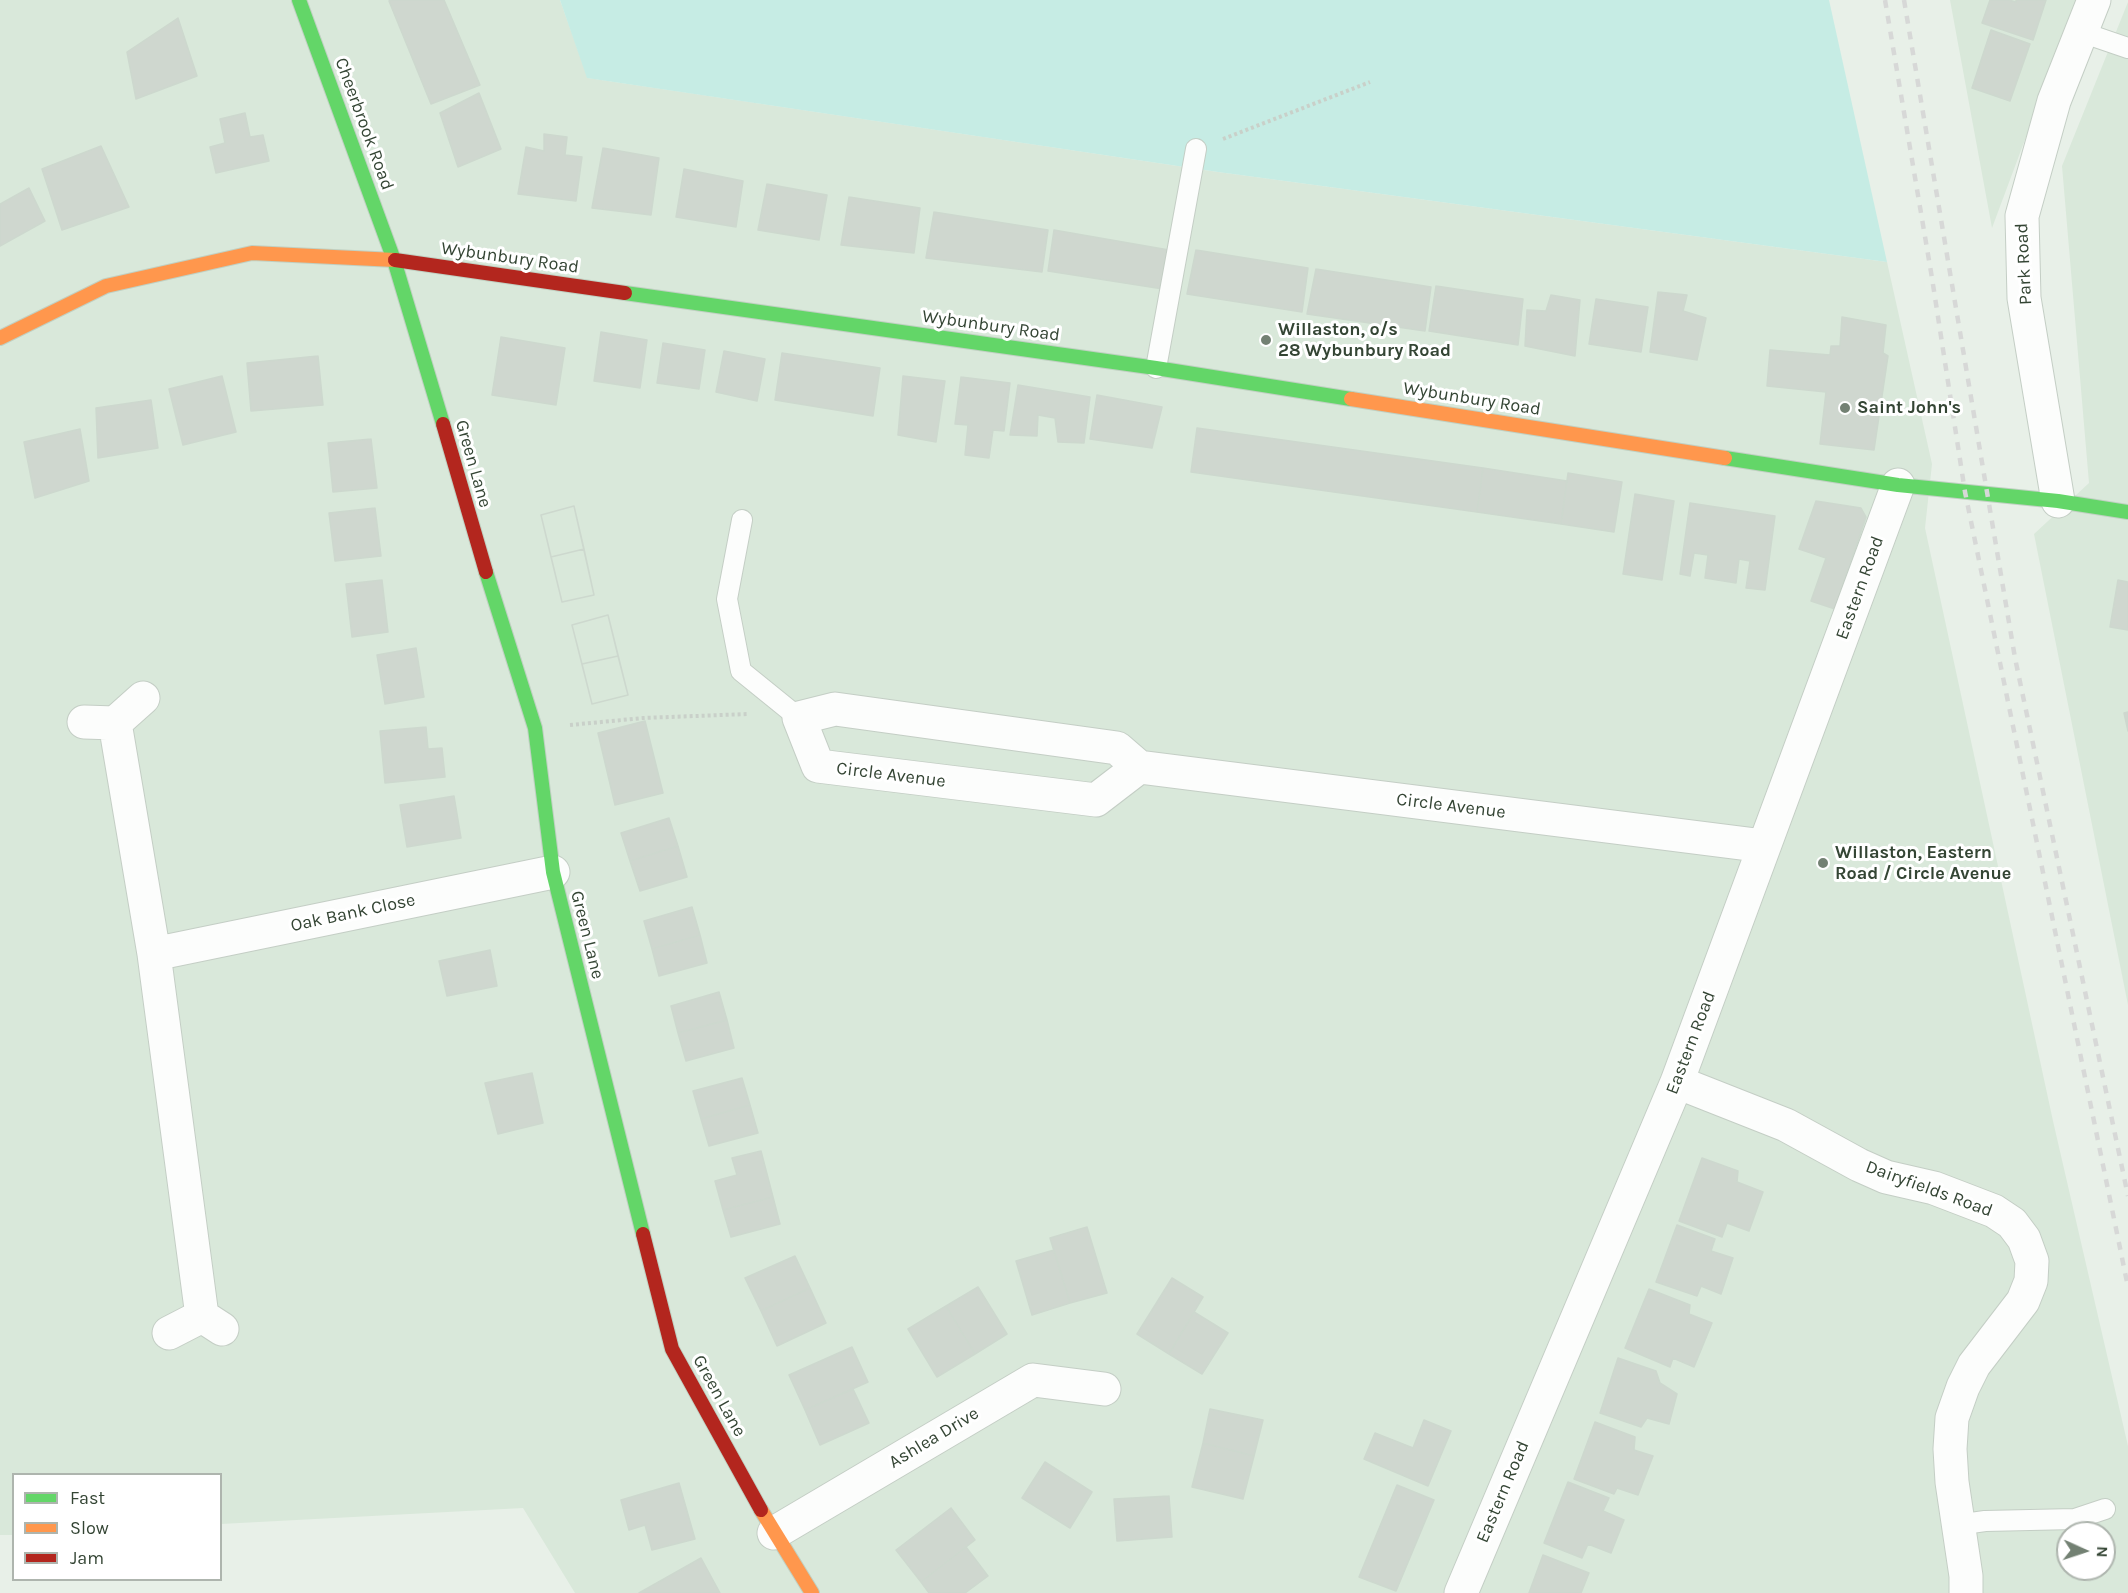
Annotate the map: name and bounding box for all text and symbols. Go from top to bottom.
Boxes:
street label: Cheerbrook Road [330,55,398,193]
street label: Park Road [2011,222,2037,306]
street label: Wybunbury Road [440,238,580,278]
street label: Wybunbury Road [921,306,1061,346]
place label: Willaston, o/s 28 Wybunbury Road [1278,319,1451,362]
marker: Willaston, o/s 28 Wybunbury Road [1259,333,1273,347]
street label: Wybunbury Road [1402,377,1542,421]
place label: Saint John's [1857,397,1961,419]
marker: Saint John's [1838,401,1852,415]
street label: Green Lane [450,418,496,510]
street label: Eastern Road [1831,533,1889,643]
street label: Circle Avenue [835,758,947,792]
street label: Circle Avenue [1395,789,1507,823]
place label: Willaston, Eastern Road / Circle Avenue [1835,842,2011,884]
marker: Willaston, Eastern Road / Circle Avenue [1816,856,1830,870]
street label: Oak Bank Close [289,889,417,937]
street label: Green Lane [566,889,608,981]
street label: Eastern Road [1661,988,1721,1098]
street label: Dairyfields Road [1862,1156,1996,1222]
street label: Green Lane [688,1351,750,1441]
street label: Ashlea Drive [885,1403,983,1473]
street label: Eastern Road [1472,1438,1534,1546]
legend [12,1473,222,1581]
text: Fast [70,1487,105,1509]
text: Slow [70,1517,109,1539]
north arrow [2056,1521,2116,1581]
text: N [2093,1546,2112,1558]
text: Jam [70,1547,104,1569]

